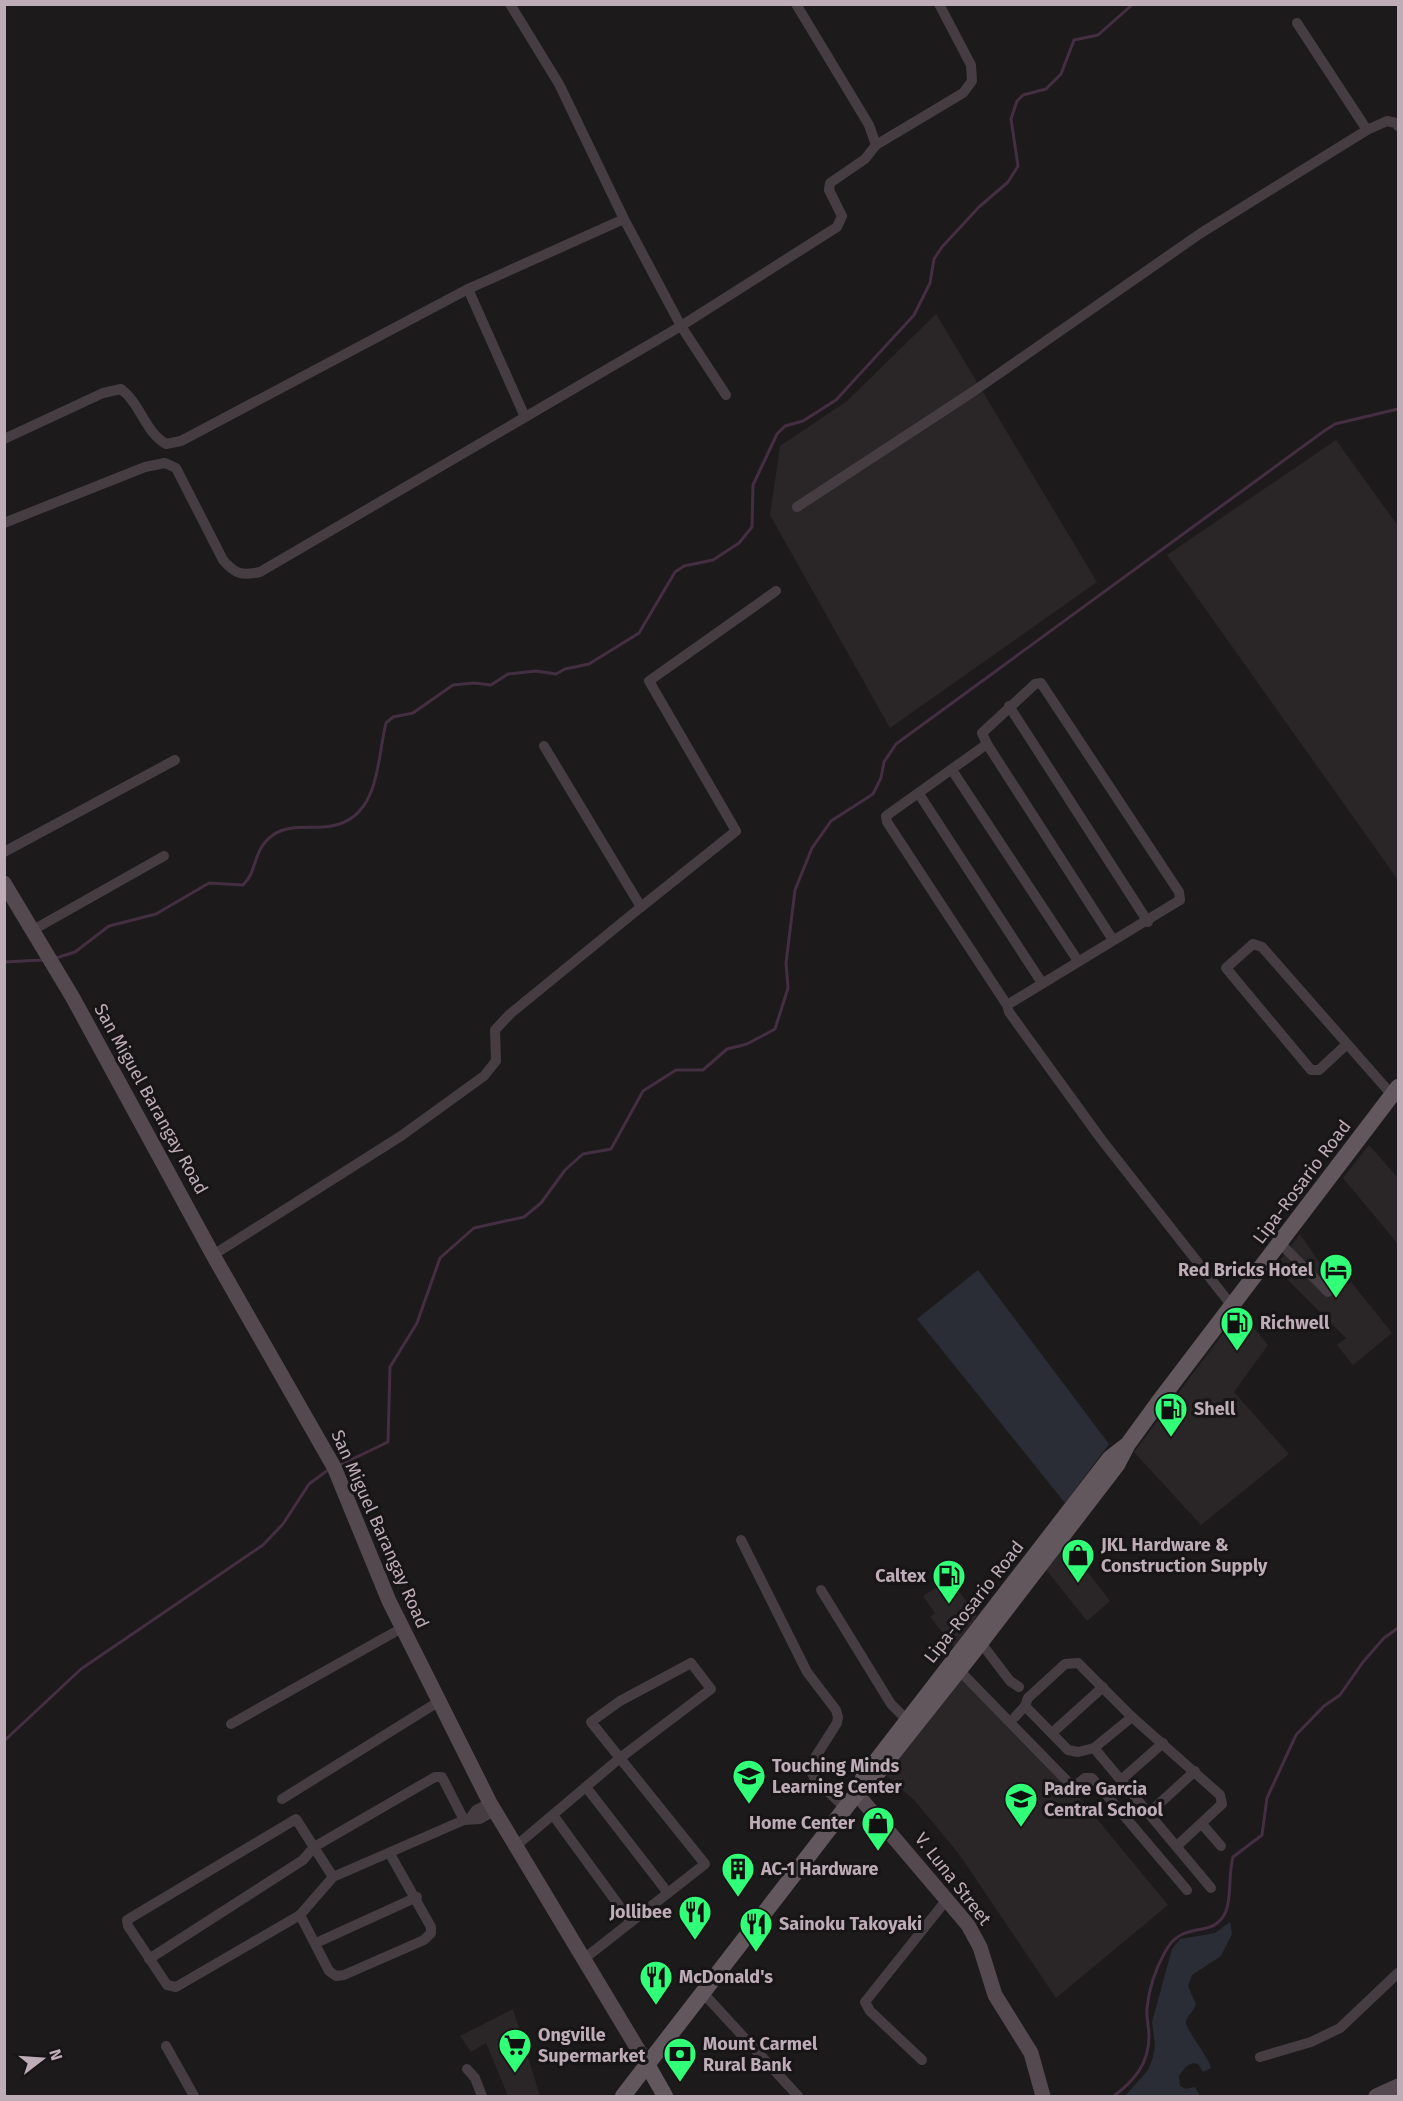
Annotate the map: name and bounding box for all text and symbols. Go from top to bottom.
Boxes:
street label: San Miguel Barangay Road [89,1000,213,1198]
street label: Lipa-Rosario Road [1248,1116,1356,1248]
hotel icon: Red Bricks Hotel [1318,1252,1354,1299]
place label: Red Bricks Hotel [1178,1259,1314,1281]
fuel station icon: Richwell [1219,1305,1255,1352]
place label: Richwell [1260,1312,1330,1334]
fuel station icon: Shell [1153,1391,1189,1438]
place label: Shell [1194,1398,1236,1420]
street label: San Miguel Barangay Road [326,1427,434,1631]
place label: JKL Hardware & Construction Supply [1100,1534,1268,1577]
street label: Lipa-Rosario Road [919,1536,1029,1668]
shop icon: JKL Hardware & Construction Supply [1060,1537,1096,1584]
fuel station icon: Caltex [931,1558,967,1605]
place label: Caltex [875,1565,927,1587]
place label: Touching Minds Learning Center [772,1755,903,1798]
school or university icon: Touching Minds Learning Center [731,1758,767,1805]
place label: Padre Garcia Central School [1044,1778,1163,1821]
school or university icon: Padre Garcia Central School [1003,1781,1039,1828]
shop icon: Home Center [860,1805,896,1852]
place label: Home Center [749,1812,856,1834]
street label: V. Luna Street [910,1828,996,1930]
building icon: AC-1 Hardware [720,1851,756,1898]
place label: AC-1 Hardware [760,1858,878,1880]
restaurant icon: Jollibee [677,1894,713,1941]
place label: Jollibee [608,1901,672,1923]
restaurant icon: Sainoku Takoyaki [738,1906,774,1953]
place label: Sainoku Takoyaki [779,1913,922,1935]
restaurant icon: McDonald's [638,1959,674,2006]
place label: McDonald's [679,1966,773,1988]
place label: Ongville Supermarket [538,2024,646,2067]
supermarket icon: Ongville Supermarket [497,2027,533,2074]
north arrow [12,2029,72,2089]
place label: Mount Carmel Rural Bank [703,2033,818,2076]
bank icon: Mount Carmel Rural Bank [662,2036,698,2083]
text: N [45,2047,67,2063]

